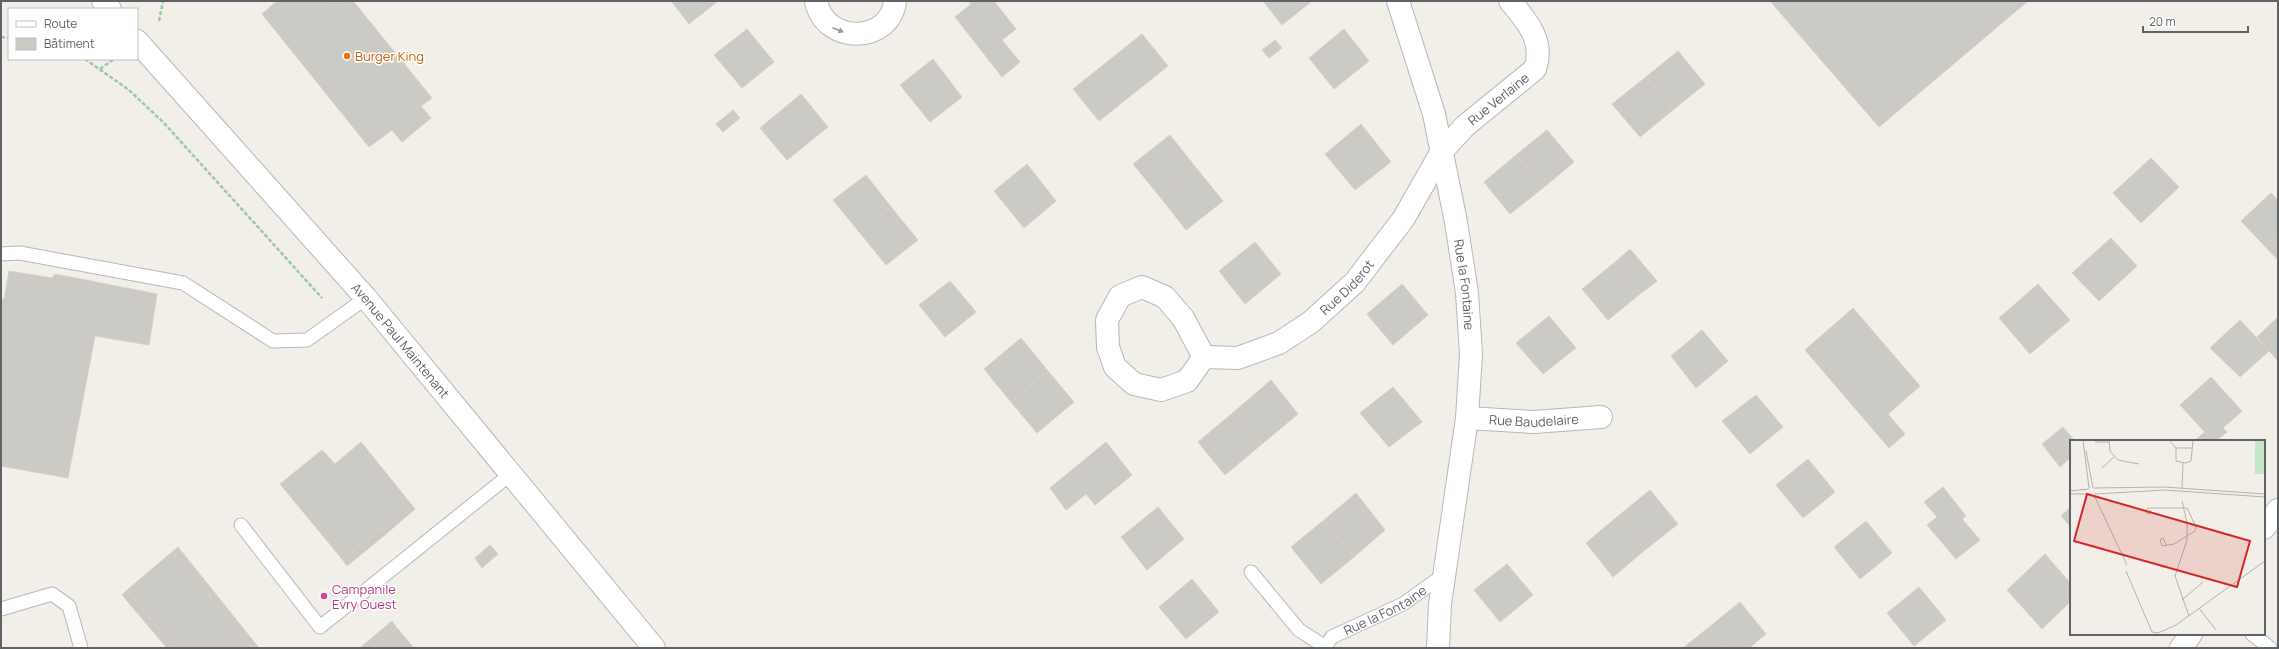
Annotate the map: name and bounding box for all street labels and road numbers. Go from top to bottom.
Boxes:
street label: Rue Verlaine [1464,68,1533,129]
street label: Rue la Fontaine [1450,238,1478,331]
street label: Rue Diderot [1316,256,1378,319]
street label: Avenue Paul Maintenant [348,279,454,402]
street label: Rue Baudelaire [1488,410,1580,431]
street label: Rue la Fontaine [1341,581,1430,639]

